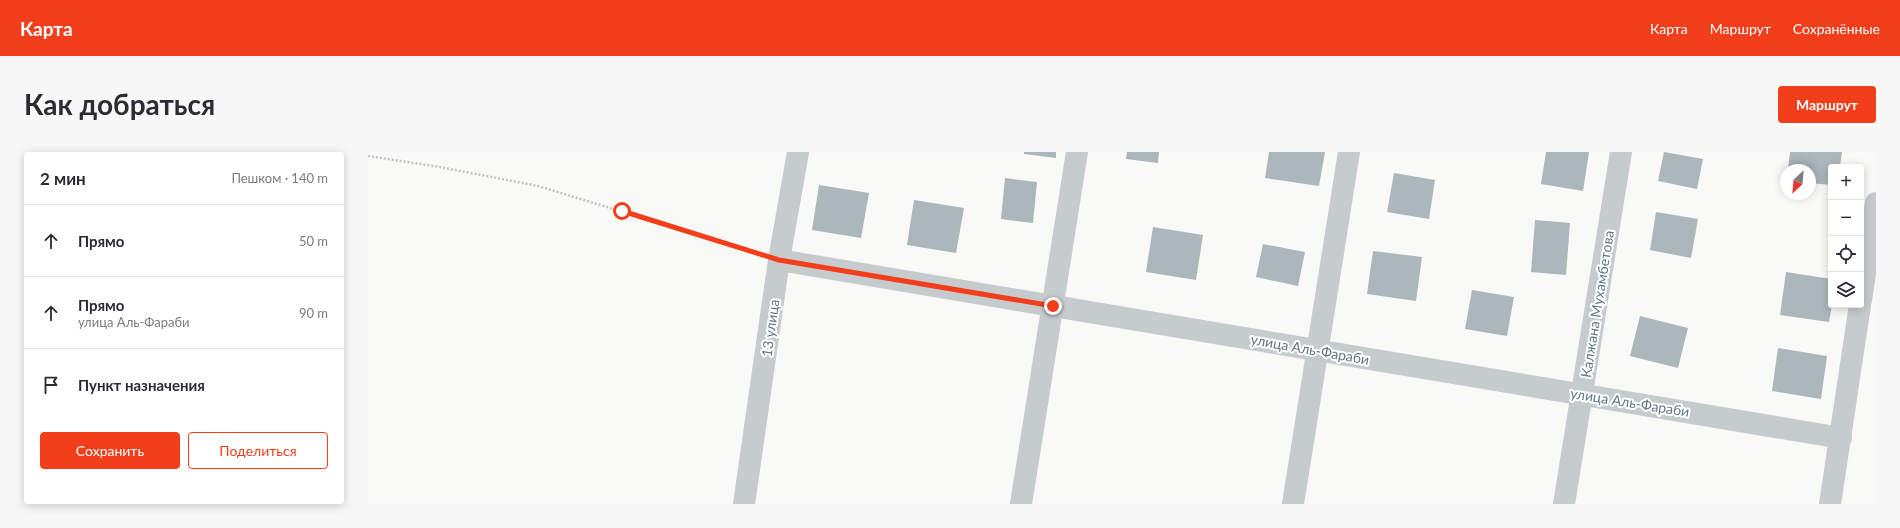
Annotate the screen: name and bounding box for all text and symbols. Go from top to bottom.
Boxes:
text: Карта [20,17,73,40]
text: Карта [1650,20,1688,37]
text: Маршрут [1710,20,1771,37]
text: Сохранённые [1793,20,1880,37]
button: Маршрут [1778,86,1876,123]
text: Как добраться [24,87,215,121]
north arrow [1780,164,1816,200]
map controls [1828,164,1864,308]
button: + [1828,164,1864,200]
text: 2 мин [40,168,86,189]
text: Пешком · 140 m [231,170,328,186]
button: − [1828,200,1864,236]
route start [613,202,631,220]
street label: Калжана Мухамбетова [1577,229,1617,379]
icon: ahead [40,230,62,252]
text: Прямо [78,232,124,250]
text: 50 m [299,233,328,249]
button: locate [1828,236,1864,272]
button: layers [1828,272,1864,308]
text: Прямо [78,296,124,314]
route end [1044,297,1062,315]
street label: 13 улица [758,298,782,358]
icon: ahead [40,302,62,324]
text: 90 m [299,305,328,321]
text: улица Аль-Фараби [78,314,190,330]
street label: улица Аль-Фараби [1249,330,1371,368]
icon: arrive [40,374,62,396]
text: Пункт назначения [78,376,205,394]
street label: улица Аль-Фараби [1569,384,1691,420]
button: Сохранить [40,432,180,469]
button: Поделиться [188,432,328,469]

